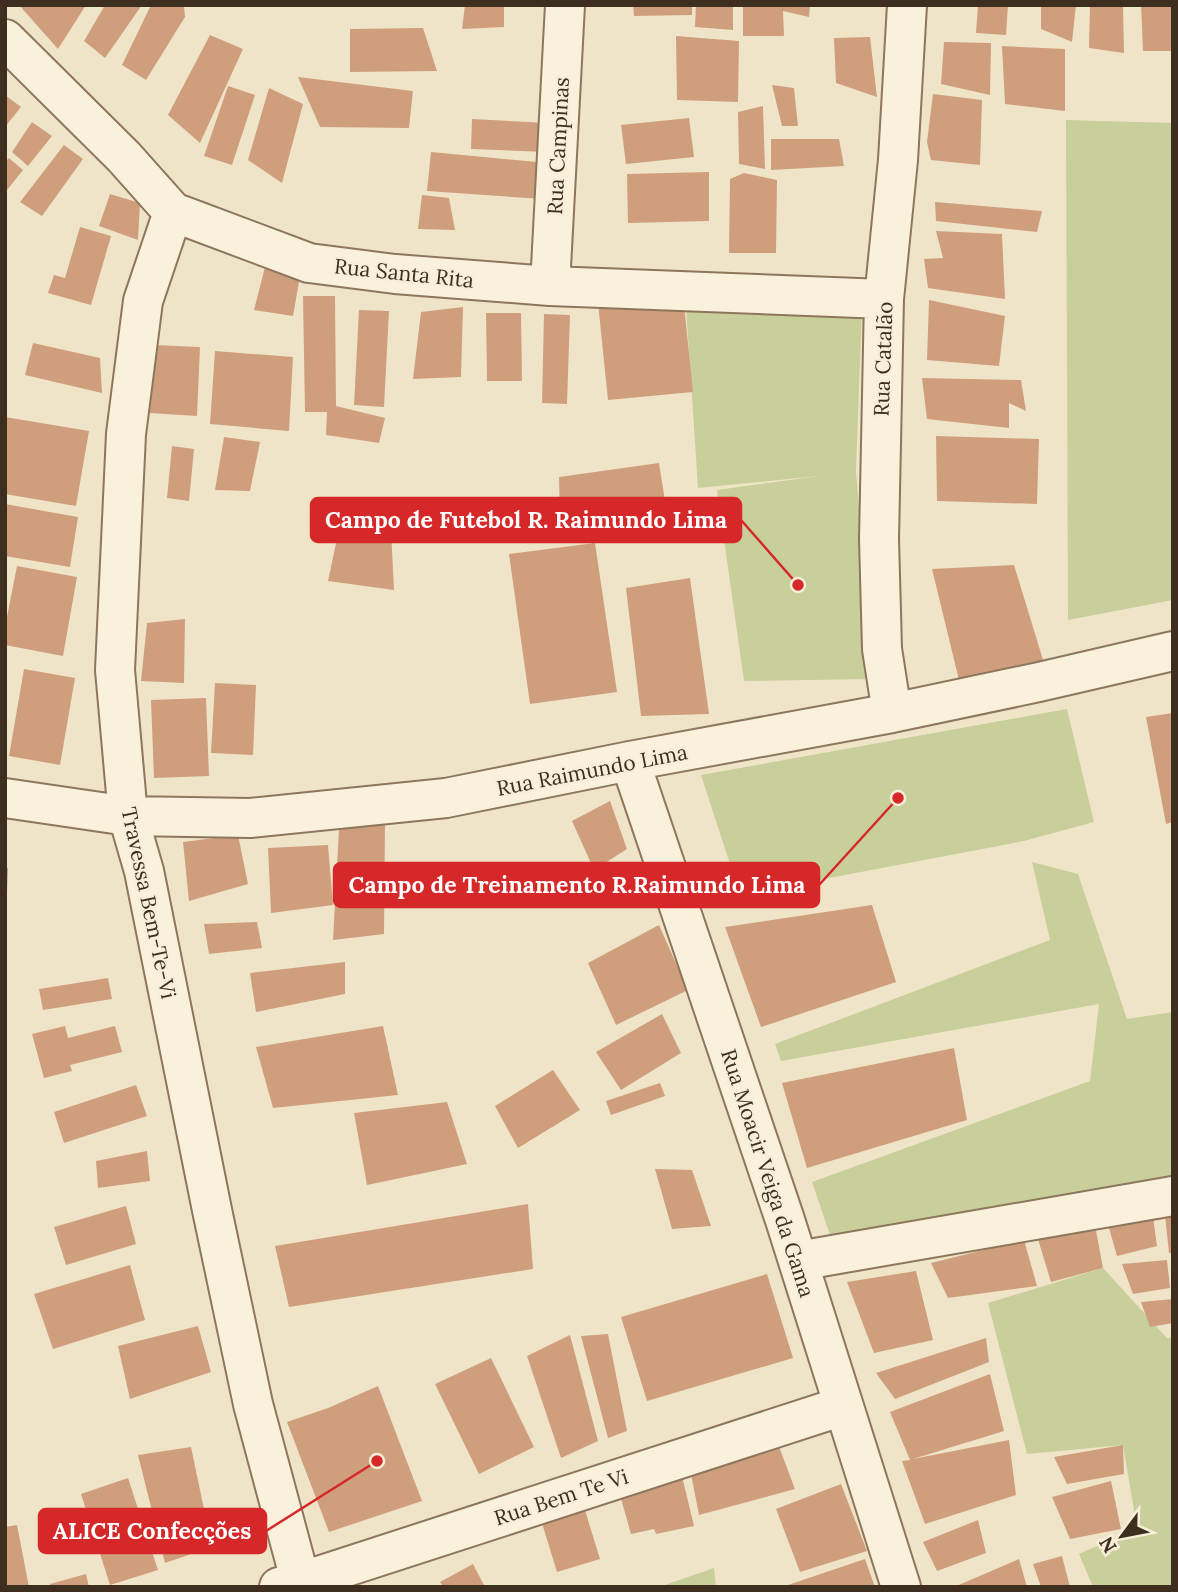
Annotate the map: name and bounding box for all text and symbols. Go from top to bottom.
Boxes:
street label: Rua Campinas [541,76,575,216]
street label: Rua Santa Rita [333,252,475,294]
street label: Rua Catalão [867,301,899,417]
callout: Campo de Futebol R. Raimundo Lima [311,498,741,542]
text: Campo de Futebol R. Raimundo Lima [325,505,727,534]
street label: Rua Raimundo Lima [494,738,690,802]
street label: Travessa Bem-Te-Vi [116,805,183,1001]
callout: Campo de Treinamento R.Raimundo Lima [334,863,819,907]
text: Campo de Treinamento R.Raimundo Lima [349,870,805,899]
street label: Rua Moacir Veiga da Gama [715,1045,821,1301]
street label: Rua Bem Te Vi [491,1463,632,1531]
north arrow [1087,1501,1157,1571]
callout: ALICE Confecções [39,1509,266,1553]
text: ALICE Confecções [53,1516,251,1545]
text: N [1093,1532,1122,1558]

